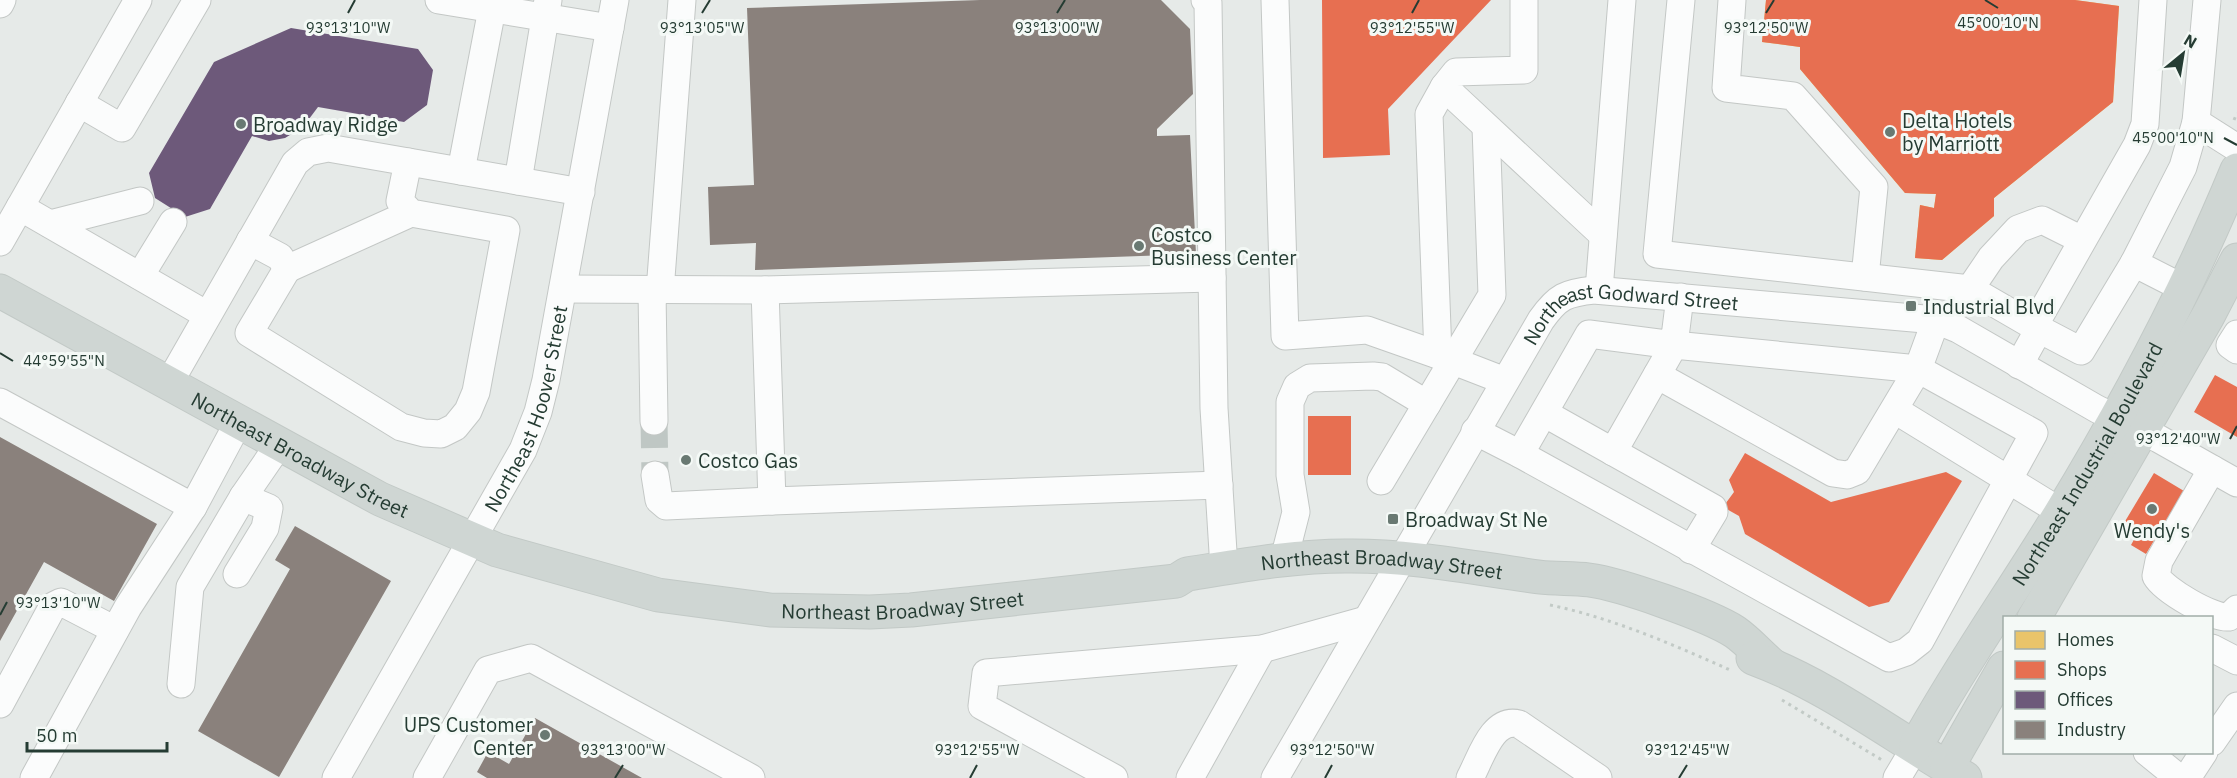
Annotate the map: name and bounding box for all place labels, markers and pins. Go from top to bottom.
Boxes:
place label: Delta Hotels by Marriott [1902,107,2013,157]
place label: Broadway Ridge [253,111,398,138]
marker: Broadway Ridge [234,117,248,131]
marker: Delta Hotels by Marriott [1883,125,1897,139]
place label: Costco Business Center [1151,221,1297,271]
marker: Costco Business Center [1132,239,1146,253]
place label: Industrial Blvd [1923,293,2055,320]
marker: Industrial Blvd [1904,299,1918,313]
place label: Costco Gas [698,447,798,474]
marker: Costco Gas [679,453,693,467]
marker: Wendy's [2145,502,2159,516]
place label: Broadway St Ne [1405,506,1548,533]
marker: Broadway St Ne [1386,512,1400,526]
place label: Wendy's [2114,517,2190,544]
place label: UPS Customer Center [404,711,533,761]
marker: UPS Customer Center [538,728,552,742]

